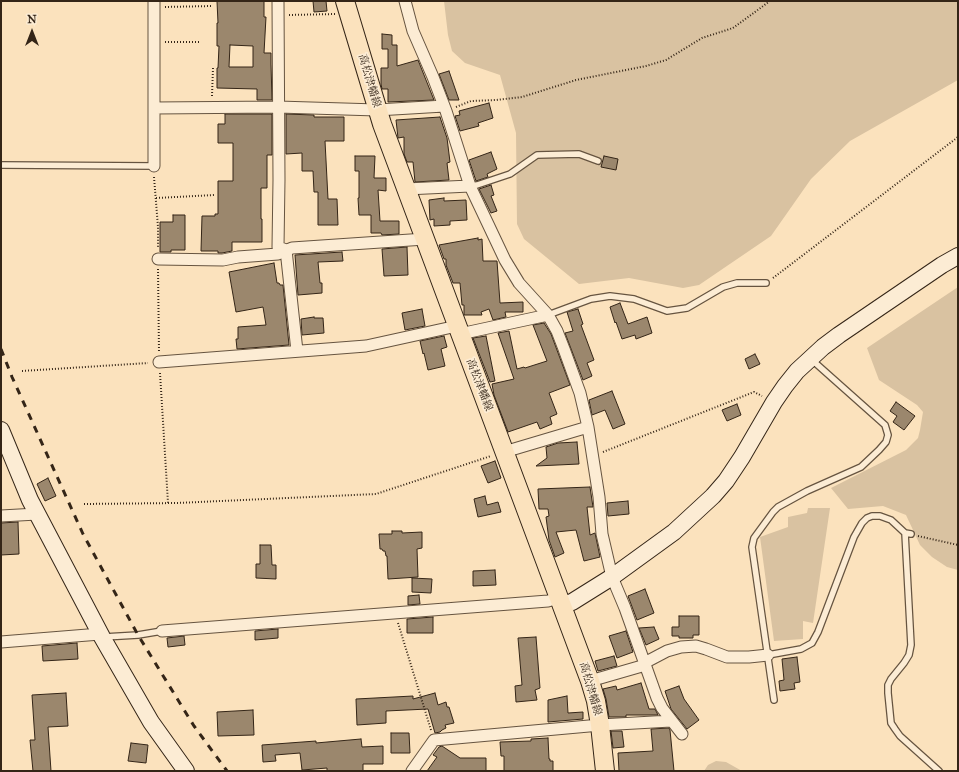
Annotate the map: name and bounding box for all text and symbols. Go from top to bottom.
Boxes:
north arrow [12,12,52,52]
text: N [27,13,37,26]
street label: 高松津幡線 [355,53,383,109]
street label: 高松津幡線 [463,357,495,413]
street label: 高松津幡線 [576,661,604,717]

